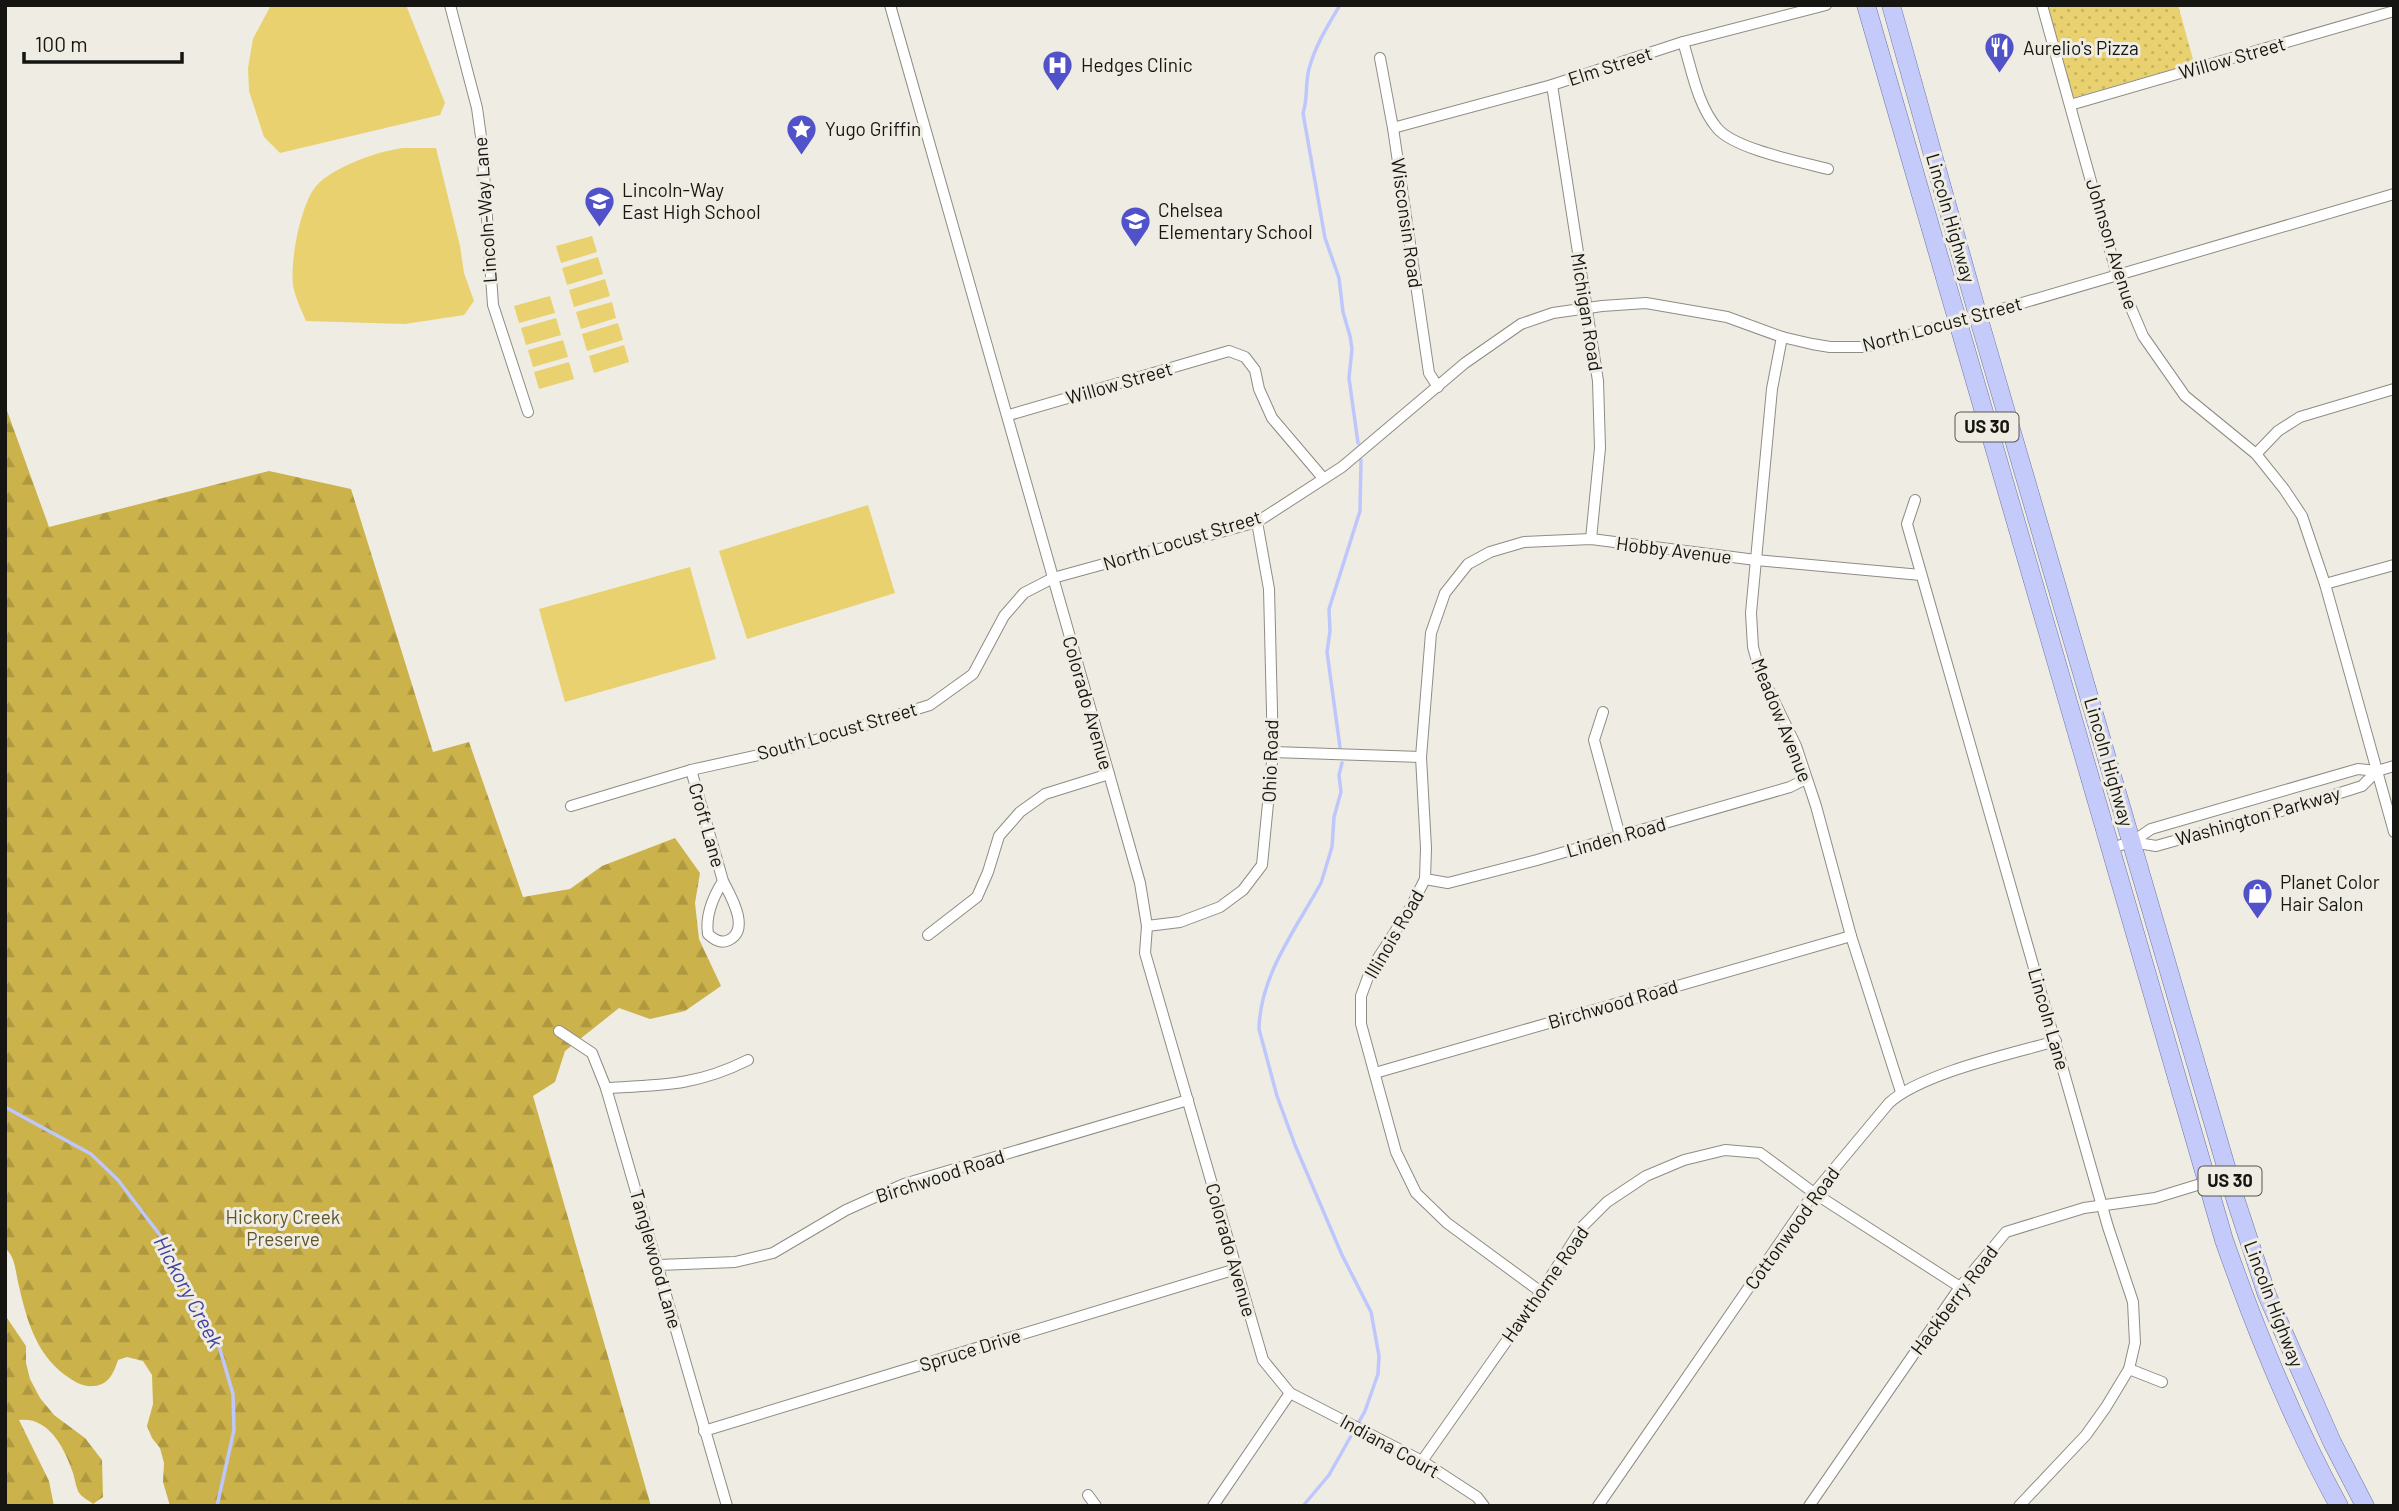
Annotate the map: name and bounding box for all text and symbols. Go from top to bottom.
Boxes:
scale bar [24,21,182,65]
text: 100 m [35,31,88,56]
restaurant icon: Aurelio's Pizza [1983,31,2017,75]
street label: Willow Street [2176,31,2288,84]
place label: Aurelio's Pizza [2023,36,2139,59]
street label: Elm Street [1565,41,1655,90]
hospital icon: Hedges Clinic [1041,48,1075,92]
place label: Hedges Clinic [1081,53,1193,76]
place icon: Yugo Griffin [785,112,819,156]
place label: Yugo Griffin [825,117,921,140]
street label: Lincoln-Way Lane [468,136,501,284]
street label: Lincoln Highway [1922,150,1981,286]
street label: Wisconsin Road [1387,156,1428,289]
street label: Johnson Avenue [2082,176,2143,312]
place label: Lincoln-Way East High School [622,178,761,223]
school or university icon: Lincoln-Way East High School [582,184,616,228]
place label: Chelsea Elementary School [1158,198,1313,243]
school or university icon: Chelsea Elementary School [1118,204,1152,248]
street label: Michigan Road [1567,251,1608,373]
street label: North Locust Street [1860,291,2024,356]
street label: Willow Street [1063,356,1175,409]
road number: US 30 [1955,412,2018,442]
street label: North Locust Street [1100,505,1264,575]
street label: Hobby Avenue [1615,531,1733,568]
street label: Colorado Avenue [1058,633,1119,772]
street label: Meadow Avenue [1747,655,1818,785]
street label: Lincoln Highway [2080,694,2139,830]
street label: South Locust Street [754,697,920,764]
street label: Ohio Road [1257,719,1282,803]
street label: Croft Lane [684,780,730,870]
street label: Washington Parkway [2173,781,2343,850]
street label: Linden Road [1564,811,1668,862]
place label: Planet Color Hair Salon [2280,870,2380,915]
shop icon: Planet Color Hair Salon [2240,876,2274,920]
street label: Illinois Road [1359,885,1428,982]
street label: Lincoln Lane [2024,965,2075,1073]
street label: Birchwood Road [1545,974,1680,1033]
street label: Birchwood Road [873,1144,1007,1207]
street label: Cottonwood Road [1739,1162,1844,1294]
road number: US 30 [2198,1166,2262,1196]
street label: Colorado Avenue [1201,1180,1262,1319]
street label: Tanglewood Lane [626,1187,687,1331]
park label: Hickory Creek Preserve [226,1205,340,1250]
street label: Hawthorne Road [1496,1221,1593,1346]
water label: Hickory Creek [149,1231,230,1352]
street label: Lincoln Highway [2240,1237,2309,1371]
street label: Hackberry Road [1905,1241,2002,1359]
street label: Spruce Drive [916,1323,1023,1376]
street label: Indiana Court [1337,1409,1444,1482]

